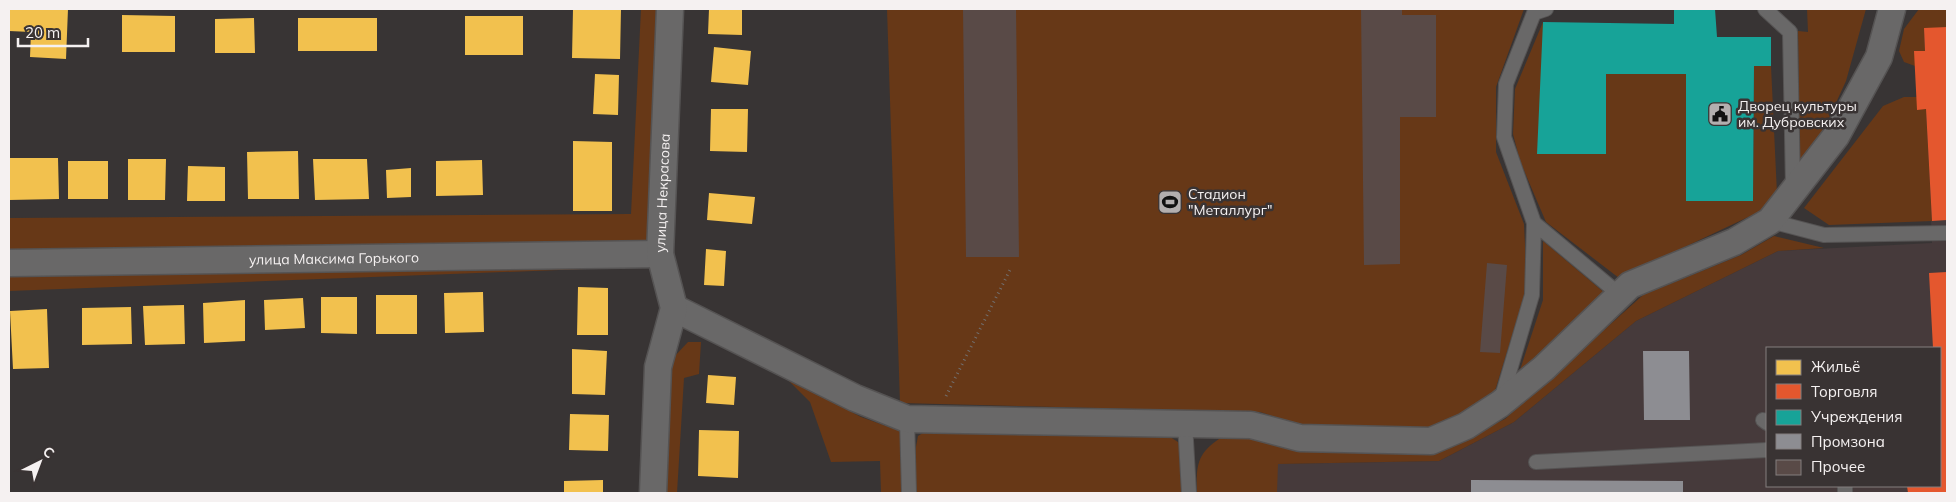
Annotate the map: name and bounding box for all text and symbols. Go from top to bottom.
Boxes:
scale bar [18,15,88,47]
text: 20 m [25,23,60,42]
place label: Дворец культуры им. Дубровских [1738,97,1857,131]
public building icon: Дворец культуры им. Дубровских [1707,101,1733,127]
street label: улица Некрасова [651,133,674,253]
place label: Стадион "Металлург" [1188,185,1272,219]
sports icon: Стадион "Металлург" [1157,189,1183,215]
street label: улица Максима Горького [249,248,419,269]
legend [1766,347,1941,487]
text: Жильё [1811,357,1860,376]
text: Торговля [1811,382,1878,401]
text: Учреждения [1810,407,1903,426]
text: Промзона [1811,432,1885,451]
north arrow [15,437,65,487]
text: С [39,442,58,462]
text: Прочее [1811,457,1865,476]

